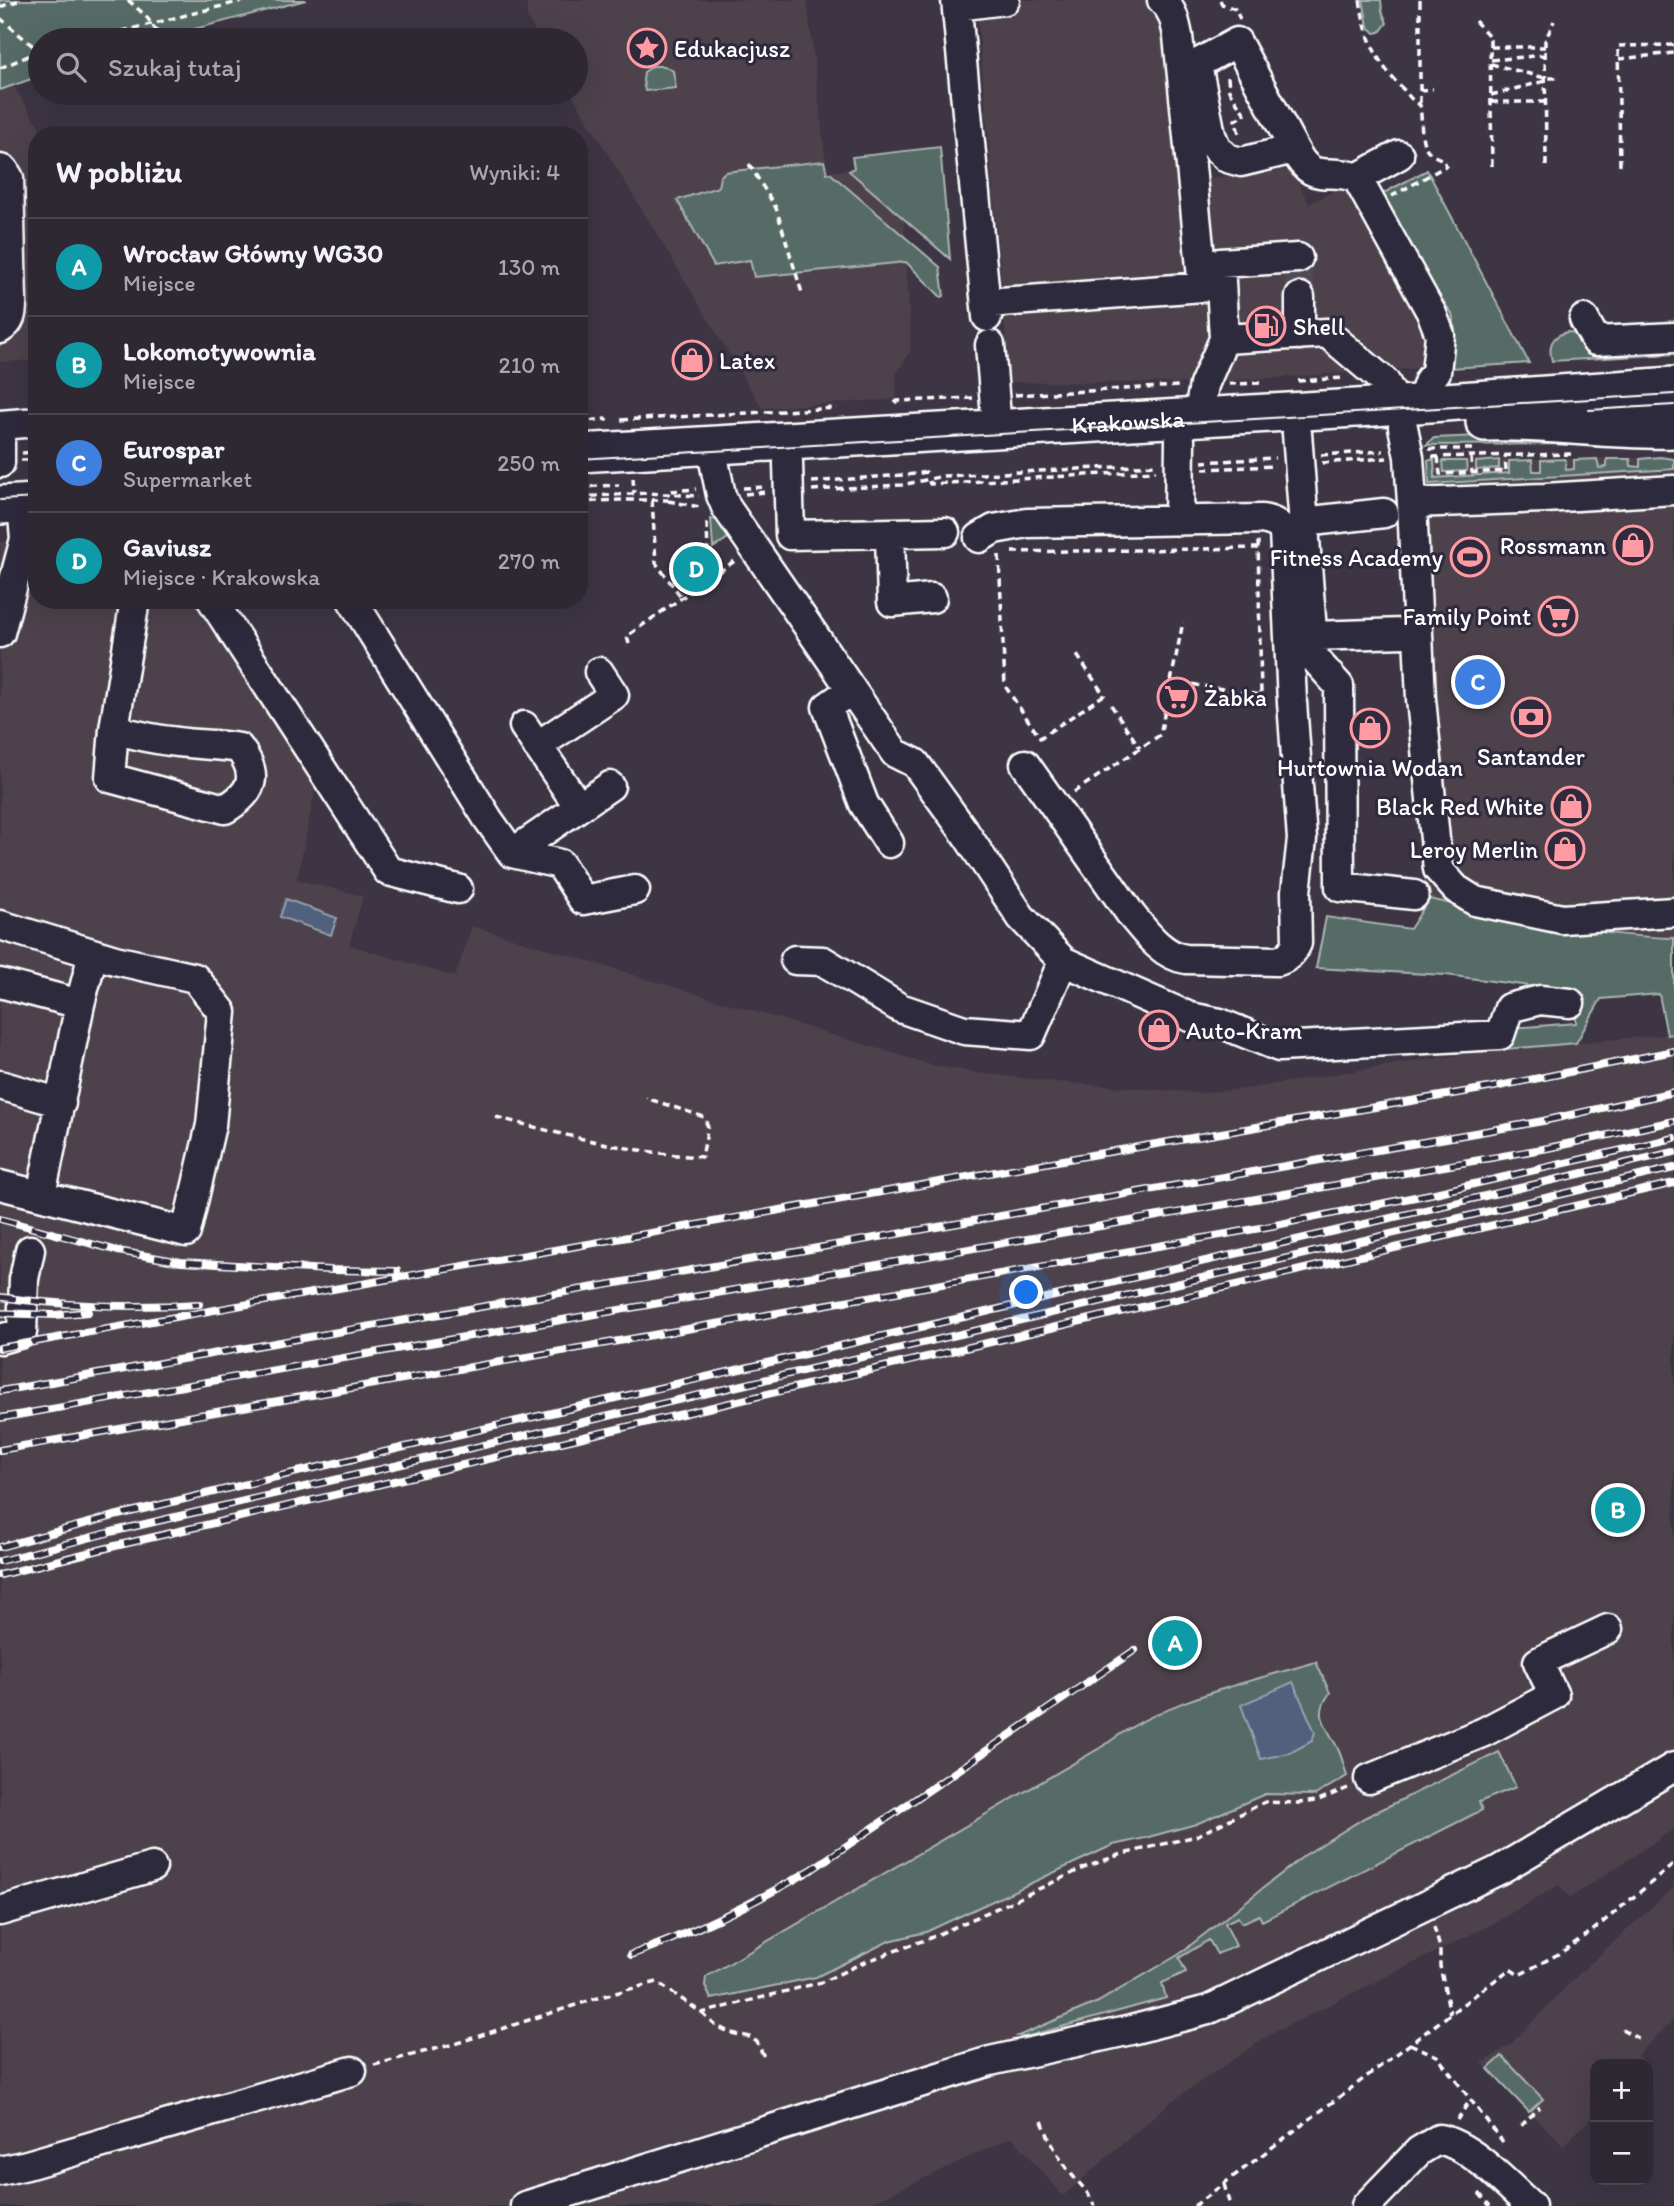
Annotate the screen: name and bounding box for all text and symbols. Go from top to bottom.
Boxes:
place icon: Edukacjusz [626,27,668,69]
search box [28,28,588,105]
place label: Edukacjusz [674,34,790,63]
icon: search [52,48,90,86]
text: Szukaj tutaj [108,51,241,83]
text: W pobliżu [56,153,182,190]
text: Wyniki: 4 [469,158,560,186]
text: Wrocław Główny WG30 [123,237,383,269]
text: A [72,253,86,281]
text: 130 m [498,253,560,281]
text: Miejsce [123,269,196,297]
fuel station icon: Shell [1245,305,1287,347]
place label: Shell [1293,312,1345,341]
text: Lokomotywownia [123,335,316,367]
shop icon: Latex [671,339,713,381]
place label: Latex [719,346,775,375]
text: B [72,351,86,379]
text: 210 m [499,351,560,379]
text: Miejsce [123,367,196,395]
street label: Krakowska [1071,403,1186,439]
text: Eurospar [123,433,224,465]
text: C [72,449,86,477]
text: 250 m [497,449,560,477]
text: Supermarket [123,465,252,493]
shop icon: Rossmann [1612,524,1654,566]
text: Gaviusz [123,531,211,563]
place label: Rossmann [1500,531,1606,560]
sports icon: Fitness Academy [1449,536,1491,578]
pin: D [673,543,719,595]
place label: Fitness Academy [1270,543,1443,572]
text: D [71,547,87,575]
text: 270 m [498,547,560,575]
text: Miejsce · Krakowska [123,563,320,591]
supermarket icon: Family Point [1537,595,1579,637]
place label: Family Point [1403,602,1531,631]
pin: C [1455,656,1501,708]
supermarket icon: Żabka [1156,676,1198,718]
place label: Żabka [1204,683,1267,712]
bank icon: Santander [1510,696,1552,738]
shop icon: Hurtownia Wodan [1349,707,1391,749]
place label: Santander [1477,742,1585,771]
place label: Hurtownia Wodan [1277,753,1463,782]
shop icon: Black Red White [1550,785,1592,827]
place label: Black Red White [1376,792,1544,821]
shop icon: Leroy Merlin [1544,828,1586,870]
place label: Leroy Merlin [1410,835,1538,864]
shop icon: Auto-Kram [1138,1009,1180,1051]
place label: Auto-Kram [1186,1016,1302,1045]
your location [1009,1275,1043,1309]
pin: B [1595,1484,1641,1536]
pin: A [1152,1617,1198,1669]
map controls [1590,2059,1653,2185]
button: + [1590,2059,1653,2122]
button: − [1590,2122,1653,2185]

